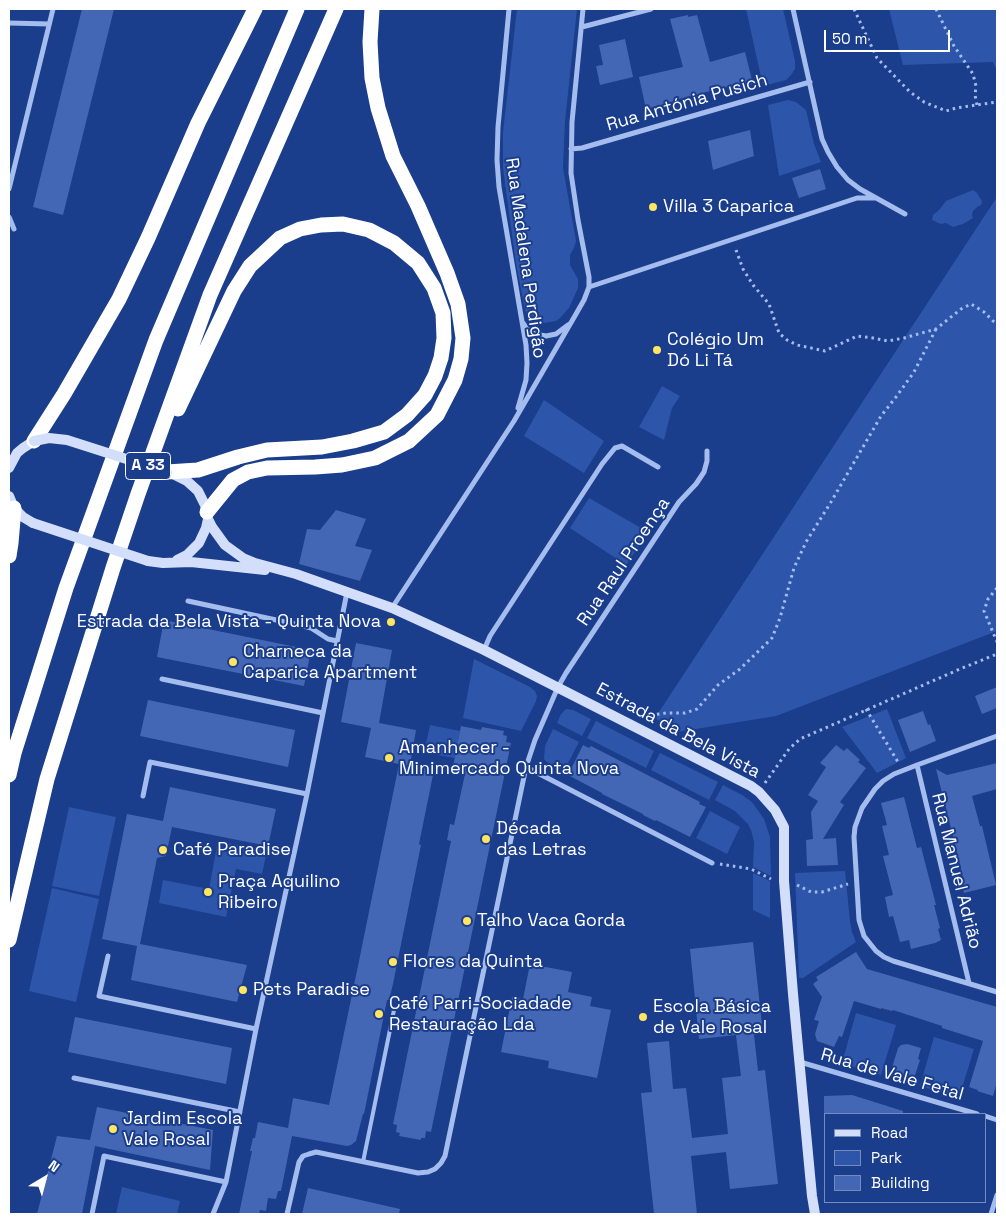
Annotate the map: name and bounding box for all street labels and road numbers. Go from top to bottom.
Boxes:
street label: Rua Antónia Pusich [604,70,770,136]
street label: Rua Madalena Perdigão [500,156,550,360]
road number: A 33 [126,452,170,480]
street label: Rua Raul Proença [573,494,675,630]
street label: Estrada da Bela Vista [592,679,764,783]
street label: Rua Manuel Adrião [926,791,986,951]
street label: Rua de Vale Fetal [818,1044,966,1106]

